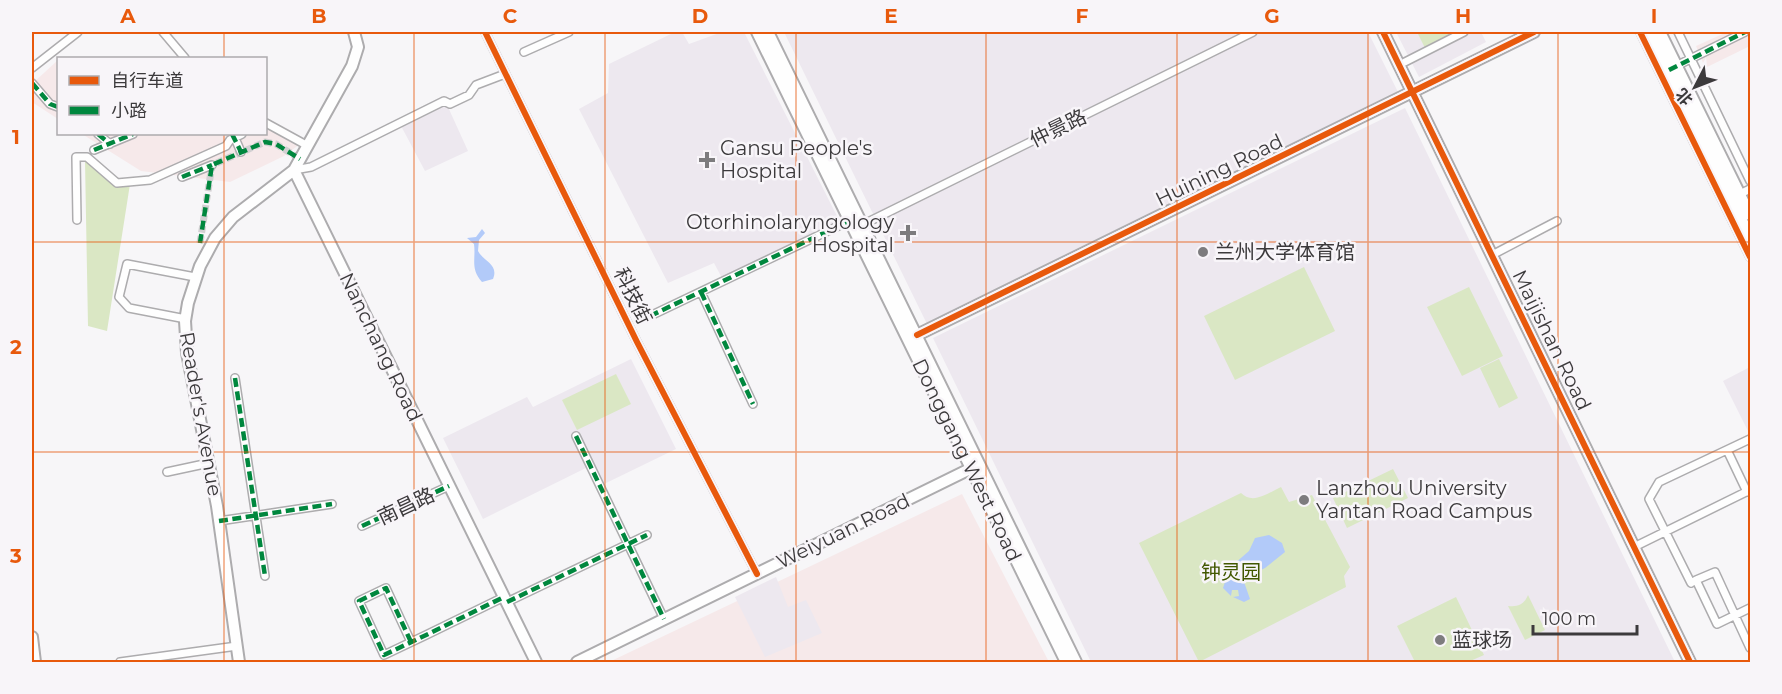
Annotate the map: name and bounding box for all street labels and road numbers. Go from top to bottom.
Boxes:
street label: 仲景路 [1026,104,1090,152]
street label: Huining Road [1151,129,1287,211]
street label: 科技街 [609,264,657,328]
street label: Maijishan Road [1508,266,1596,414]
street label: Nanchang Road [335,269,427,425]
street label: Reader's Avenue [175,330,227,498]
street label: Donggang West Road [907,355,1027,565]
street label: 南昌路 [374,482,438,530]
street label: Weiyuan Road [772,488,914,574]

